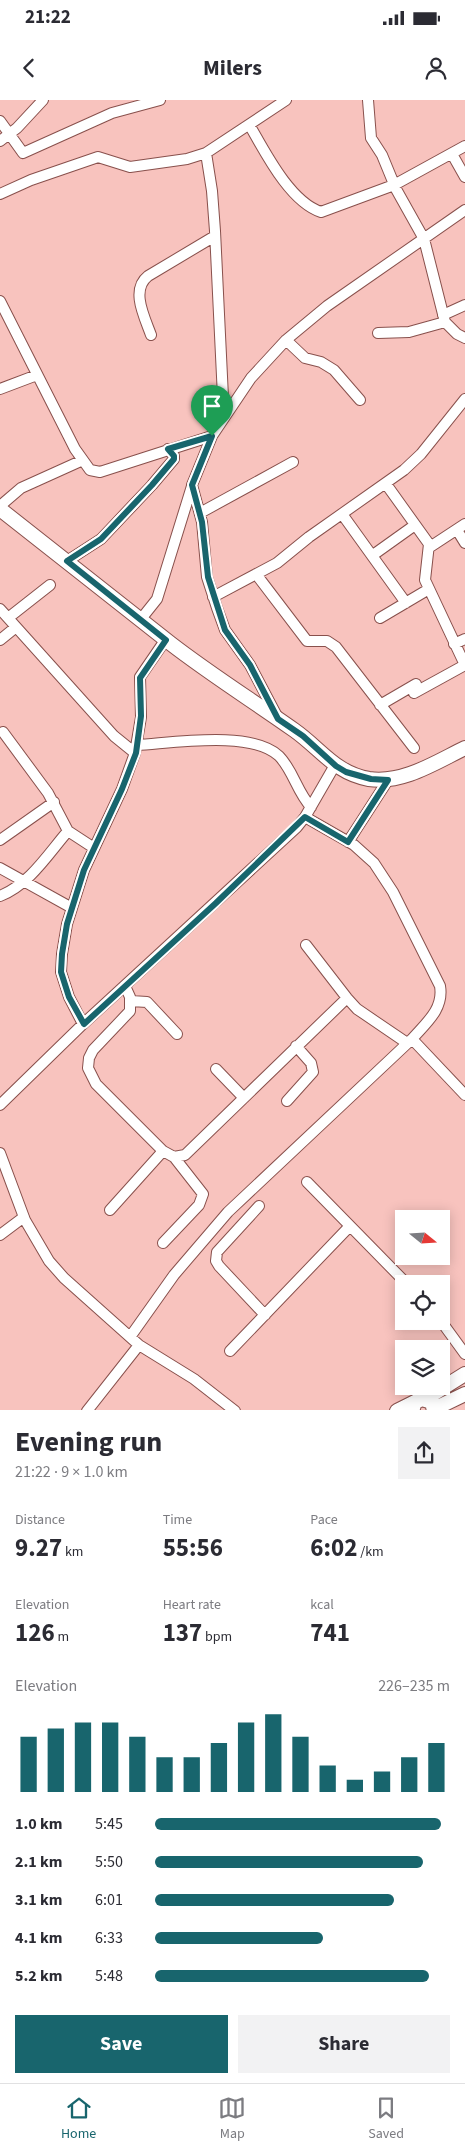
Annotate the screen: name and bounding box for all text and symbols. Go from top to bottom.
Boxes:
text: 21:22 [25,4,71,31]
text: Milers [203,52,262,84]
icon: back [15,54,43,82]
icon: person [422,54,450,82]
pin [191,385,233,436]
icon: arrive [198,392,226,420]
north arrow [395,1210,450,1265]
map controls [395,1210,450,1395]
button: locate [395,1275,450,1330]
button: layers [395,1340,450,1395]
text: Evening run [15,1422,162,1462]
button: share [398,1427,450,1479]
text: 21:22 · 9 × 1.0 km [15,1461,128,1483]
text: Distance [15,1510,65,1530]
text: Time [163,1510,192,1530]
text: Pace [310,1510,338,1530]
text: 9.27 [15,1530,62,1566]
text: 55:56 [163,1530,223,1566]
text: 6:02 [310,1530,357,1566]
text: km [62,1542,83,1562]
text: /km [357,1542,384,1562]
text: Elevation [15,1595,70,1615]
text: Heart rate [163,1595,221,1615]
text: kcal [310,1595,334,1615]
text: 126 [15,1615,55,1651]
text: 137 [163,1615,202,1651]
text: 741 [310,1615,350,1651]
text: m [55,1627,69,1647]
text: bpm [202,1627,232,1647]
text: Elevation [15,1675,77,1697]
text: 226–235 m [378,1675,450,1697]
text: 1.0 km [15,1813,62,1835]
text: 5:45 [95,1813,123,1835]
text: 2.1 km [15,1851,62,1873]
text: 5:50 [95,1851,123,1873]
text: 3.1 km [15,1889,62,1911]
text: 6:01 [95,1889,123,1911]
text: 4.1 km [15,1927,62,1949]
text: 6:33 [95,1927,123,1949]
text: 5.2 km [15,1965,62,1987]
text: 5:48 [95,1965,123,1987]
button: Save [15,2015,228,2073]
button: Share [238,2015,450,2073]
tab: Home [61,2094,96,2144]
tab: Map [218,2094,246,2144]
tab: Saved [368,2094,404,2144]

